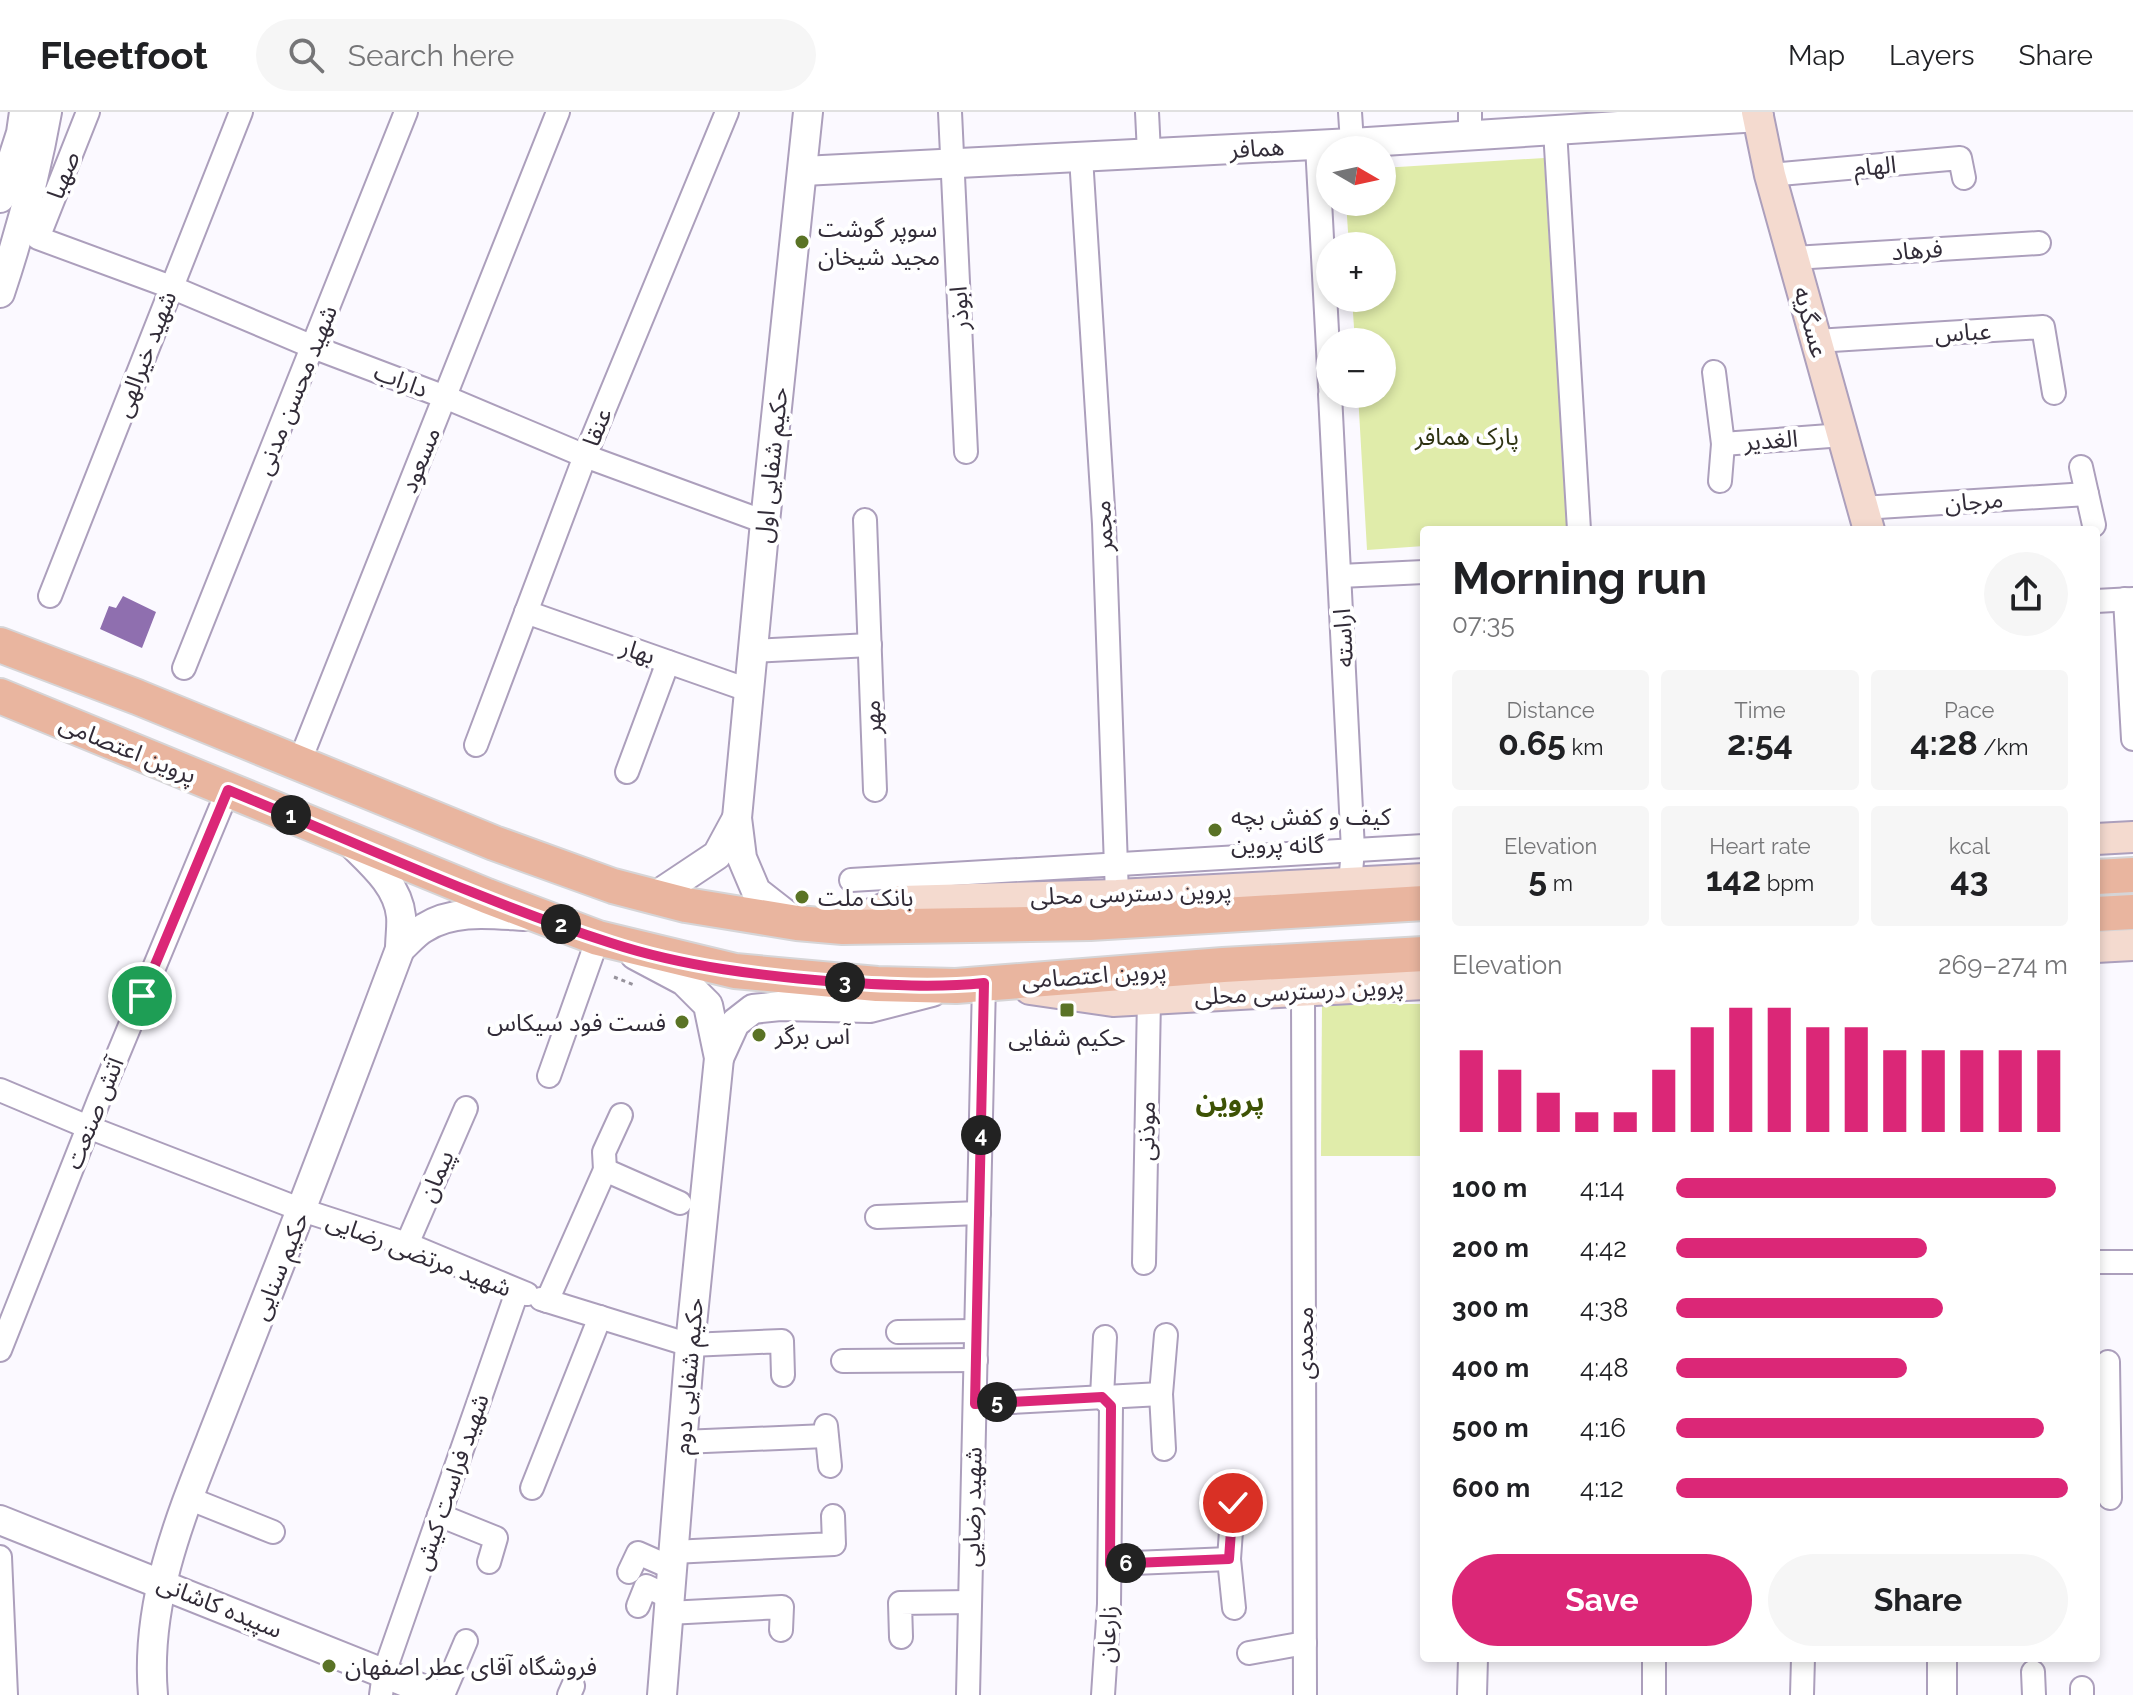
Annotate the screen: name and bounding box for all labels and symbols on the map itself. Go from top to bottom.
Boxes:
street label: همافر [1228,132,1285,164]
north arrow [1316,136,1396,216]
street label: صهبا [40,147,86,203]
street label: الهام [1852,150,1898,186]
place label: سوپر گوشت مجید شیخان [818,214,940,271]
marker: سوپر گوشت مجید شیخان [793,233,811,251]
street label: فرهاد [1890,234,1944,266]
street label: عسگریه [1788,283,1834,361]
street label: ابوذر [943,285,975,332]
street label: شهید خیرالهی [108,287,182,421]
street label: شهید محسن مدنی [249,301,343,479]
street label: عباس [1934,316,1992,348]
street label: داراب [370,357,432,403]
street label: حکیم شفایی اول [748,386,797,545]
street label: عنقا [576,403,618,451]
park label: پارک همافر [1414,422,1519,452]
street label: مسعود [394,423,446,497]
street label: الغدیر [1742,424,1799,456]
street label: مرجان [1944,484,2004,518]
street label: مجمر [1087,500,1119,553]
street label: اراسته [1327,608,1359,668]
street label: بهار [616,631,659,670]
street label: مهر [857,699,887,736]
street label: پروین اعتصامی [55,708,201,791]
pin: 1 [271,795,311,835]
place label: کیف و کفش بچه گانه پروین [1231,802,1392,860]
marker: کیف و کفش بچه گانه پروین [1206,821,1224,839]
street label: پروین دسترسی محلی [1030,875,1232,912]
place label: بانک ملت [818,883,913,912]
marker: بانک ملت [793,888,811,906]
pin: 2 [541,904,581,944]
street label: پروین اعتصامی [1021,955,1167,996]
pin [108,962,176,1030]
pin: 3 [825,962,865,1002]
street label: پروین درسترسی محلی [1194,971,1405,1012]
marker: حکیم شفایی [1058,1001,1076,1019]
place label: فست فود سیکاس [487,1008,666,1037]
marker: فست فود سیکاس [673,1013,691,1031]
place label: آس برگر [774,1021,851,1050]
place label: حکیم شفایی [1008,1023,1126,1055]
marker: آس برگر [750,1026,768,1044]
street label: آتش صنعت [58,1052,130,1173]
district label: پروین [1195,1085,1265,1119]
street label: موذنی [1131,1101,1161,1161]
pin: 4 [961,1115,1001,1155]
street label: پیمان [412,1146,461,1207]
street label: شهید مرتضی رضایی [323,1205,515,1303]
street label: حکیم سنایی [245,1208,318,1325]
street label: حکیم شفایی دوم [667,1296,713,1456]
street label: محمدی [1290,1307,1319,1379]
pin: 5 [977,1382,1017,1422]
street label: شهید فراست کیش [407,1390,495,1574]
street label: شهید رضایی [956,1447,988,1567]
pin [1199,1469,1267,1537]
pin: 6 [1106,1543,1146,1583]
street label: سپیده کاشانی [153,1568,287,1645]
street label: زارعان [1091,1604,1123,1664]
place label: فروشگاه آقای عطر اصفهان [345,1652,597,1681]
marker: فروشگاه آقای عطر اصفهان [320,1657,338,1675]

